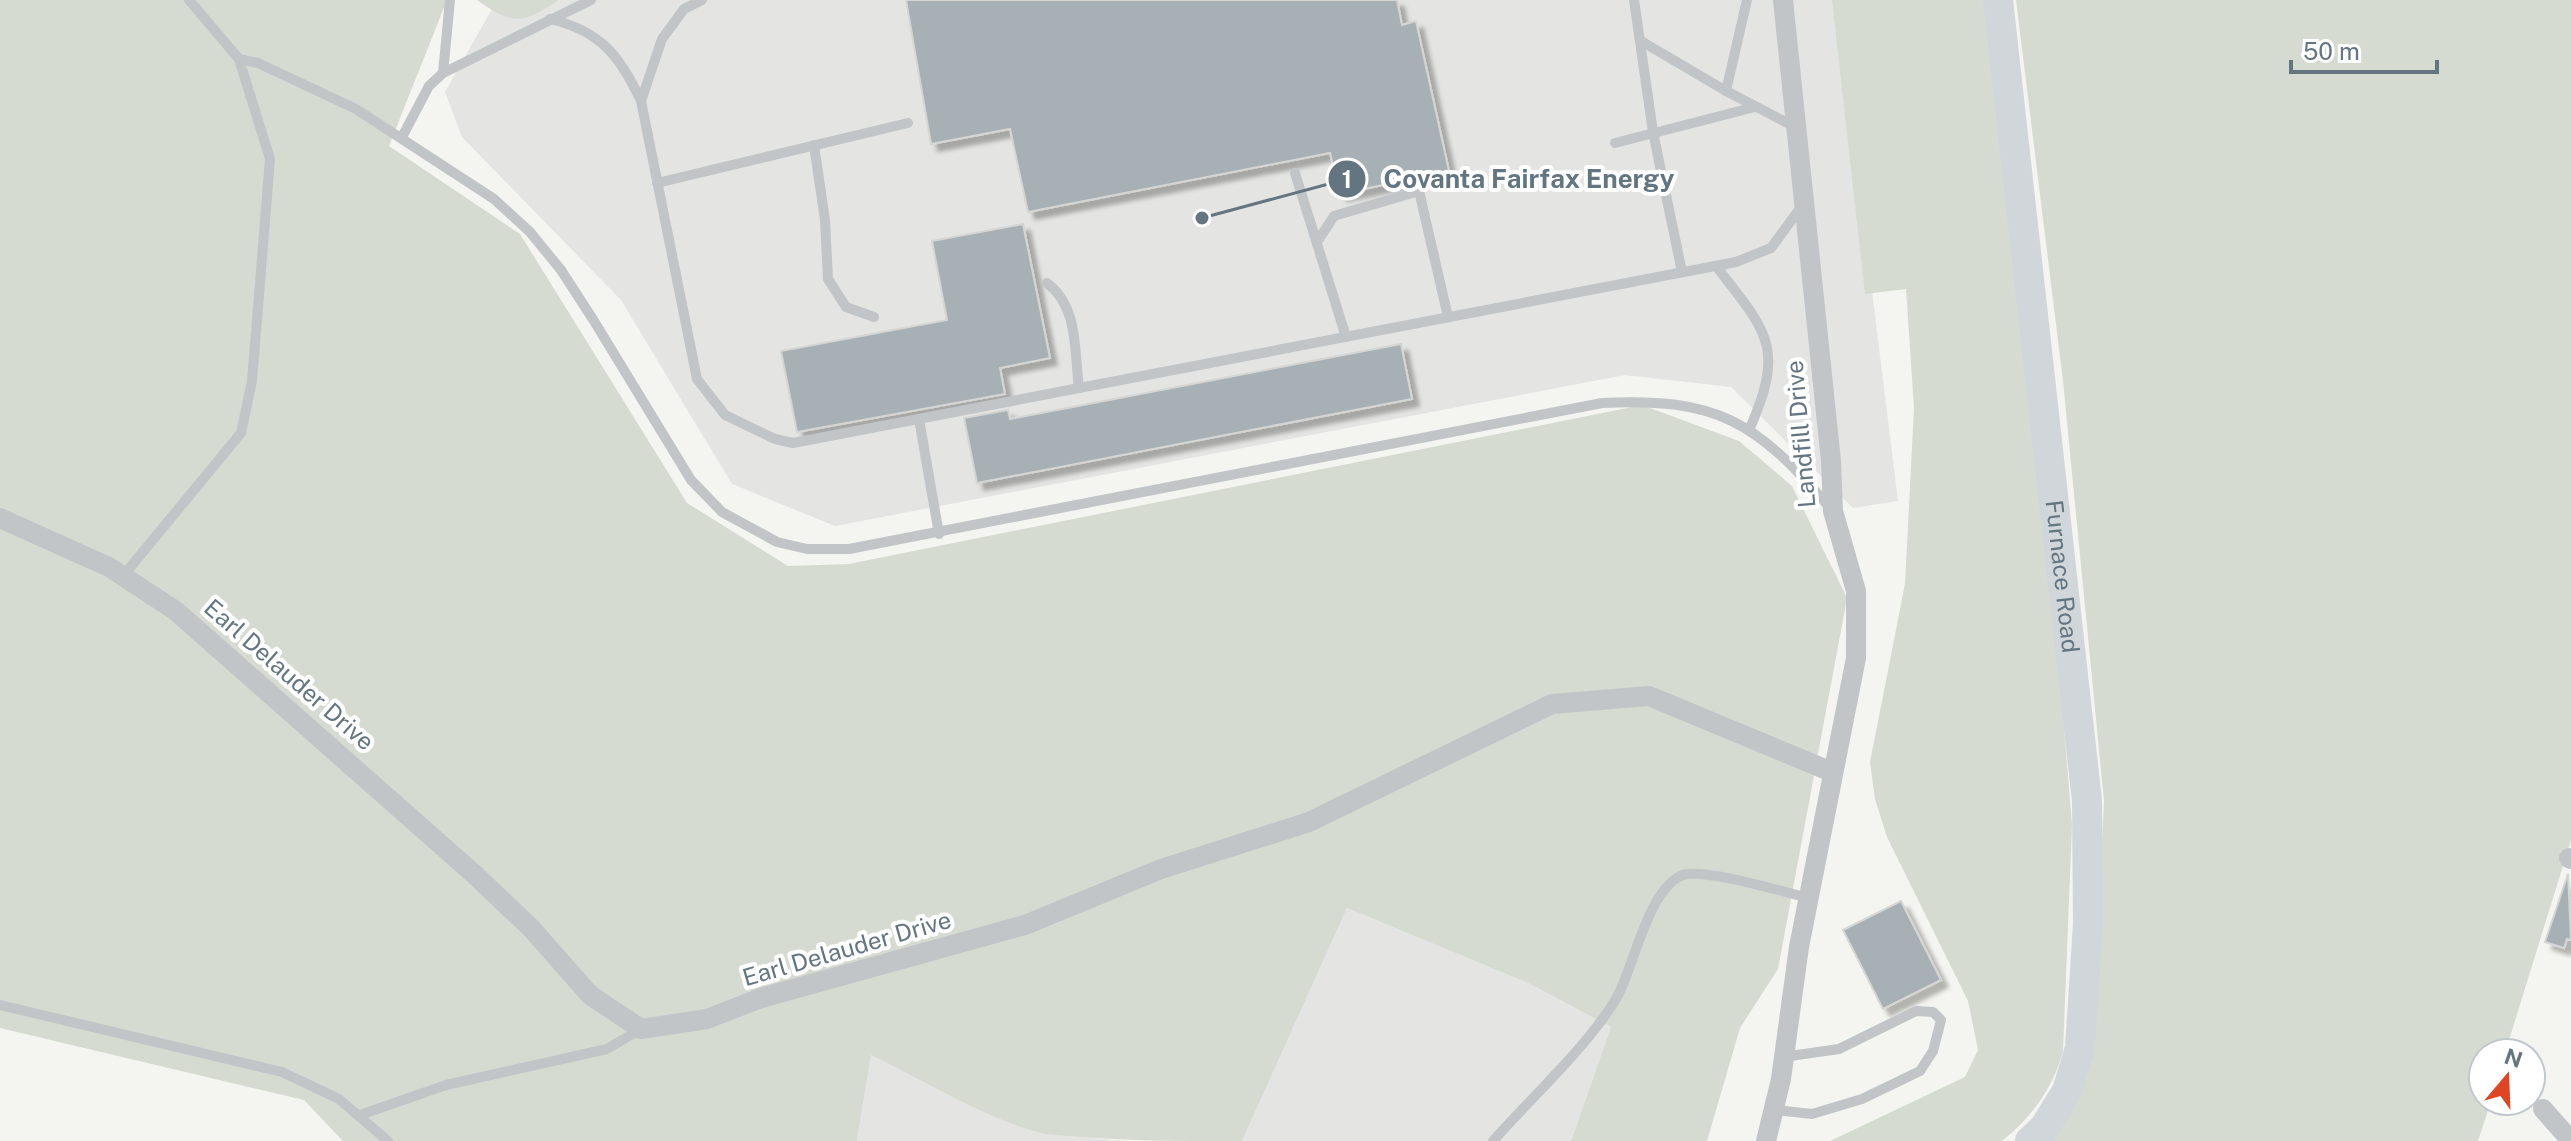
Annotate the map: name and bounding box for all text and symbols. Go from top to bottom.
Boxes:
scale bar [2291,24,2437,74]
text: 50 m [2303,37,2360,65]
callout: Covanta Fairfax Energy [1327,154,1690,204]
text: Covanta Fairfax Energy [1384,163,1675,194]
text: 1 [1342,165,1352,193]
street label: Landfill Drive [1780,359,1820,509]
street label: Furnace Road [2041,498,2085,654]
street label: Earl Delauder Drive [199,593,380,756]
street label: Earl Delauder Drive [739,905,954,991]
north arrow [2467,1037,2547,1117]
text: N [2501,1043,2526,1073]

